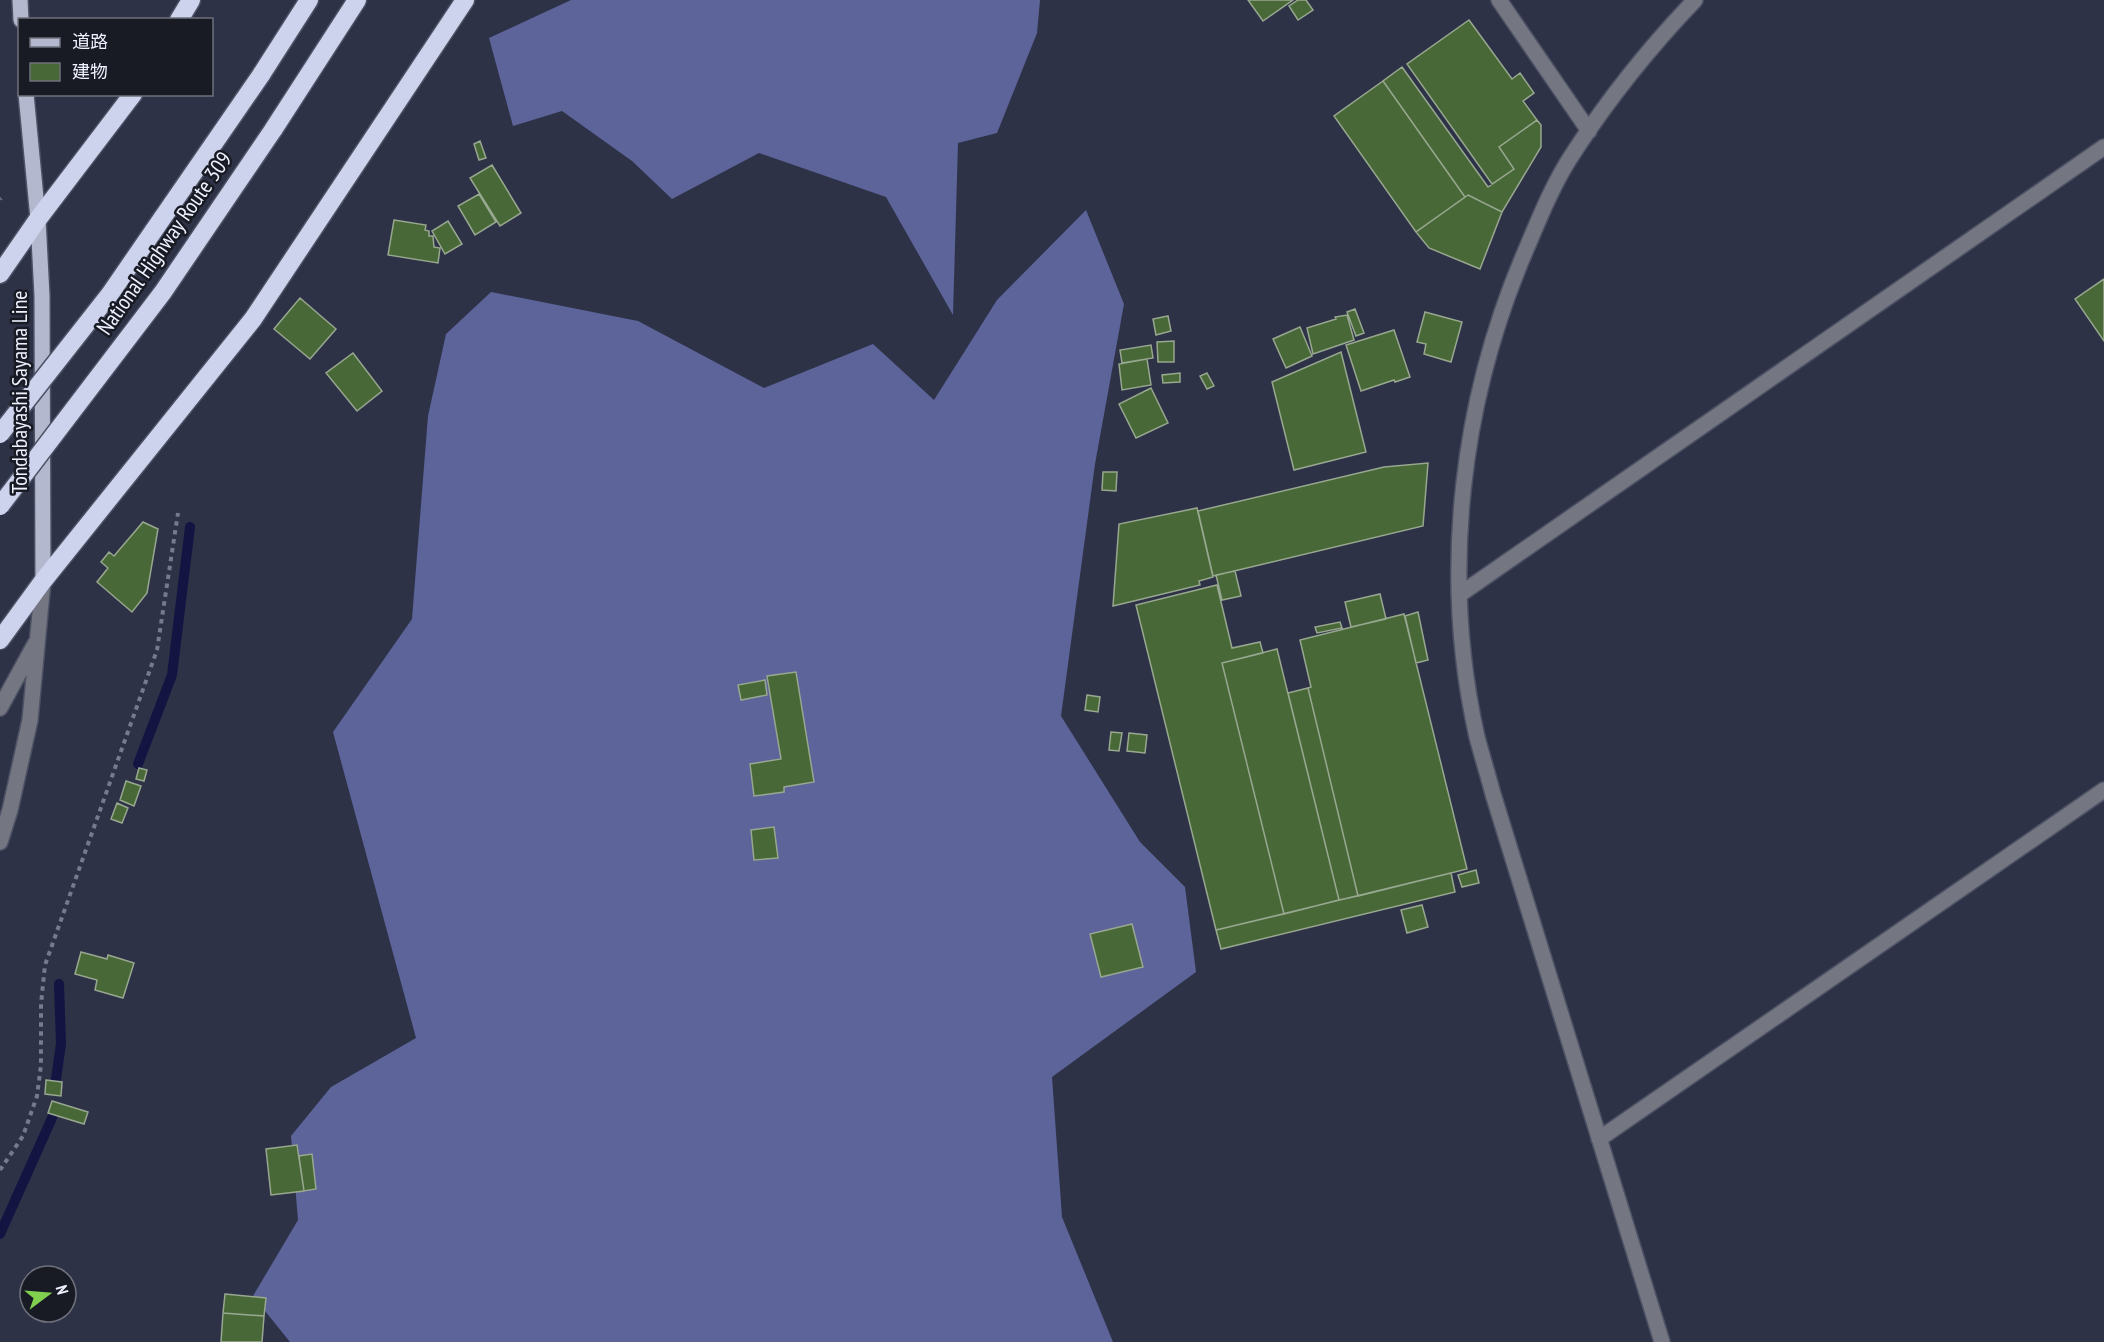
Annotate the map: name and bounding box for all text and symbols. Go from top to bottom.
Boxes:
legend [18,18,213,96]
text: 道路 [72,30,108,53]
text: 建物 [72,60,108,83]
street label: National Highway Route 309 [90,146,238,340]
street label: Tondabayashi Sayama Line [5,291,33,493]
north arrow [18,1264,78,1324]
text: N [52,1283,73,1297]

